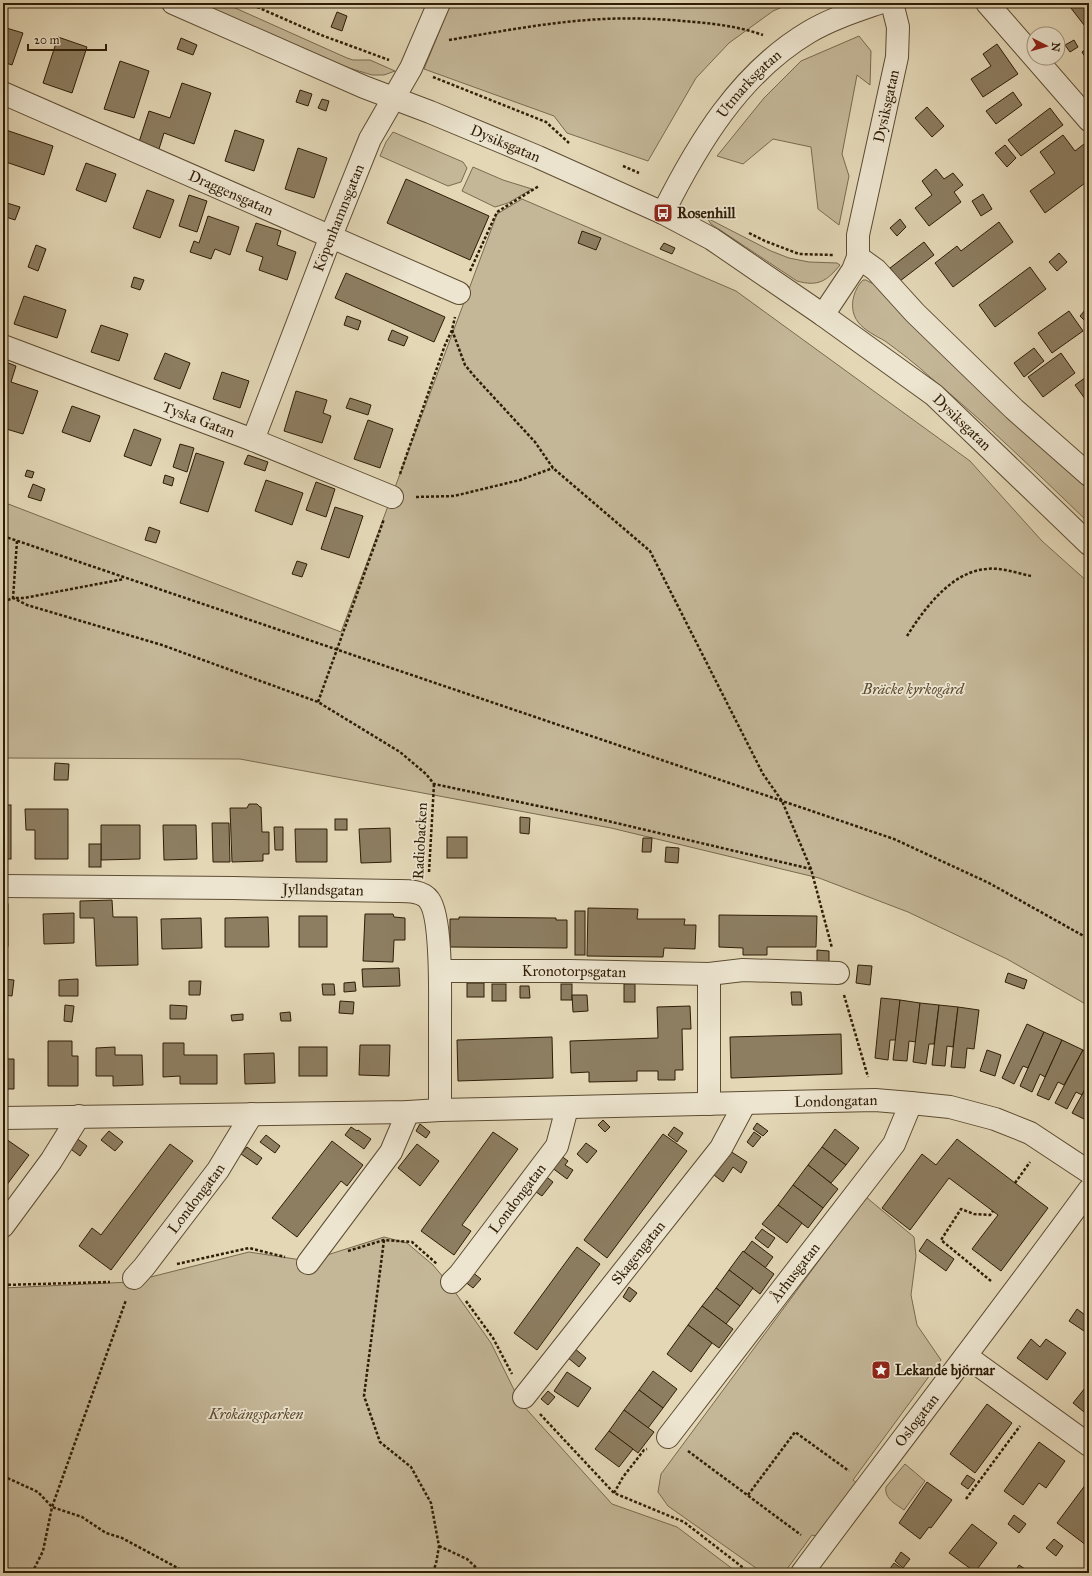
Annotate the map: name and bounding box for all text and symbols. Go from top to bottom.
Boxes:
scale bar [28,26,106,52]
north arrow [1026,26,1066,66]
text: 20 m [34,33,60,47]
text: N [1048,42,1062,53]
street label: Utmarksgatan [713,46,785,121]
street label: Dysiksgatan [870,68,903,144]
street label: Dysiksgatan [468,121,543,166]
street label: Köpenhamnsgatan [309,162,368,274]
street label: Draggensgatan [186,167,276,219]
bus stop icon: Rosenhill [652,202,674,224]
place label: Rosenhill [677,204,736,222]
street label: Dysiksgatan [929,390,995,454]
street label: Tyska Gatan [160,398,238,441]
park label: Bräcke kyrkogård [861,680,965,698]
street label: Radiobacken [409,802,431,880]
street label: Jyllandsgatan [280,880,364,899]
street label: Kronotorpsgatan [522,962,626,981]
street label: Londongatan [794,1091,878,1111]
street label: Londongatan [164,1160,229,1237]
street label: Londongatan [485,1160,550,1237]
street label: Skagengatan [607,1217,669,1288]
street label: Århusgatan [766,1239,824,1306]
place icon: Lekande björnar [870,1359,892,1381]
place label: Lekande björnar [895,1361,995,1380]
street label: Oslogatan [891,1390,943,1450]
park label: Krokängsparken [208,1405,303,1424]

